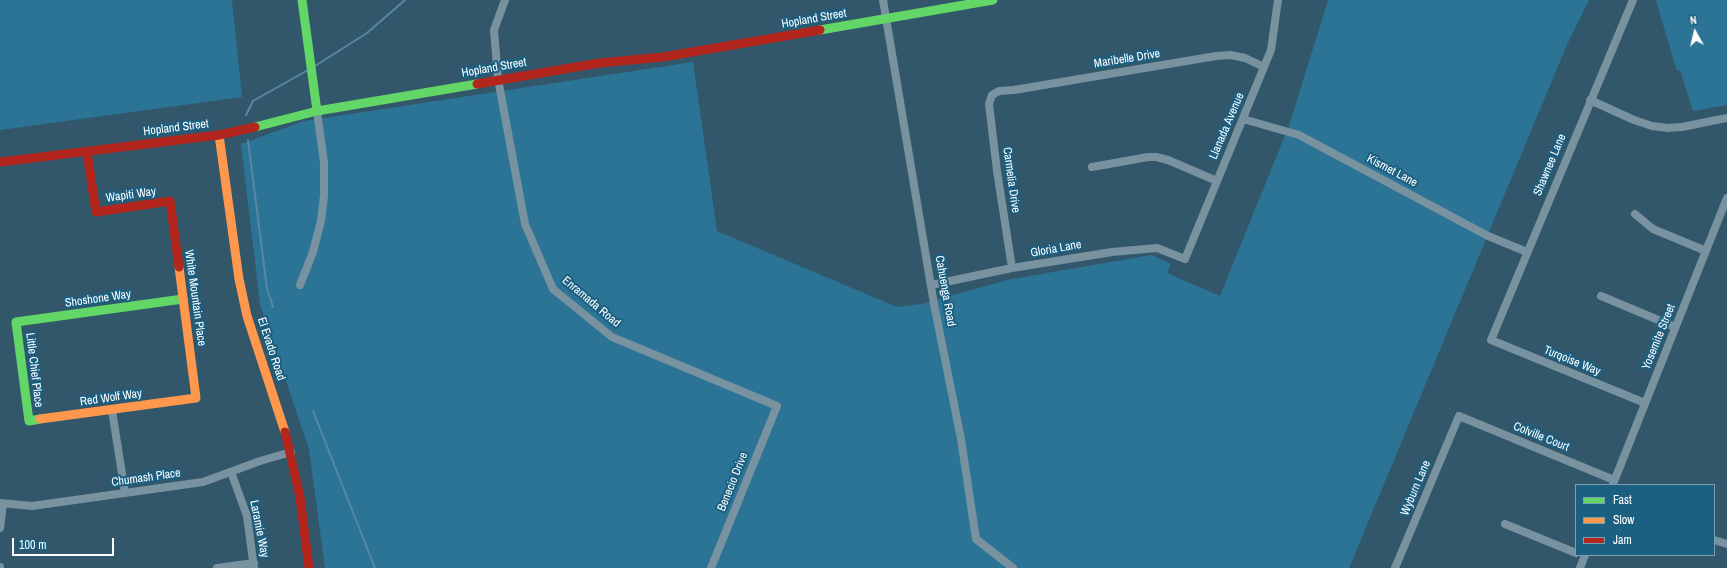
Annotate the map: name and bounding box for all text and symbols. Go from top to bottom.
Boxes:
street label: Hopland Street [780,6,848,32]
north arrow [1675,12,1715,52]
text: N [1689,13,1698,28]
street label: Maribelle Drive [1093,47,1161,71]
street label: Hopland Street [460,55,528,81]
street label: Llanada Avenue [1207,91,1247,161]
street label: Hopland Street [143,117,209,139]
street label: Shawnee Lane [1531,132,1569,198]
street label: Carmelia Drive [999,146,1023,214]
street label: Kismet Lane [1364,152,1420,190]
street label: Wapiti Way [105,184,157,206]
street label: Gloria Lane [1029,237,1083,261]
street label: White Mountain Place [181,249,209,347]
street label: Cahuenga Road [932,254,958,328]
street label: Enramada Road [559,273,623,331]
street label: Shoshone Way [64,287,132,311]
street label: Yosemite Street [1639,302,1679,372]
street label: El Evado Road [254,316,288,382]
street label: Little Chief Place [22,332,46,408]
street label: Turqoise Way [1541,343,1603,379]
street label: Red Wolf Way [79,387,143,409]
street label: Colville Court [1511,419,1571,455]
street label: Benecio Drive [715,450,751,514]
street label: Wyburn Lane [1398,458,1434,518]
street label: Chumash Place [111,466,181,490]
legend [1575,484,1715,556]
text: Fast [1613,492,1632,508]
street label: Laramie Way [246,499,272,559]
text: Slow [1613,512,1634,528]
scale bar [14,530,116,556]
text: Jam [1613,532,1632,548]
text: 100 m [19,537,46,553]

